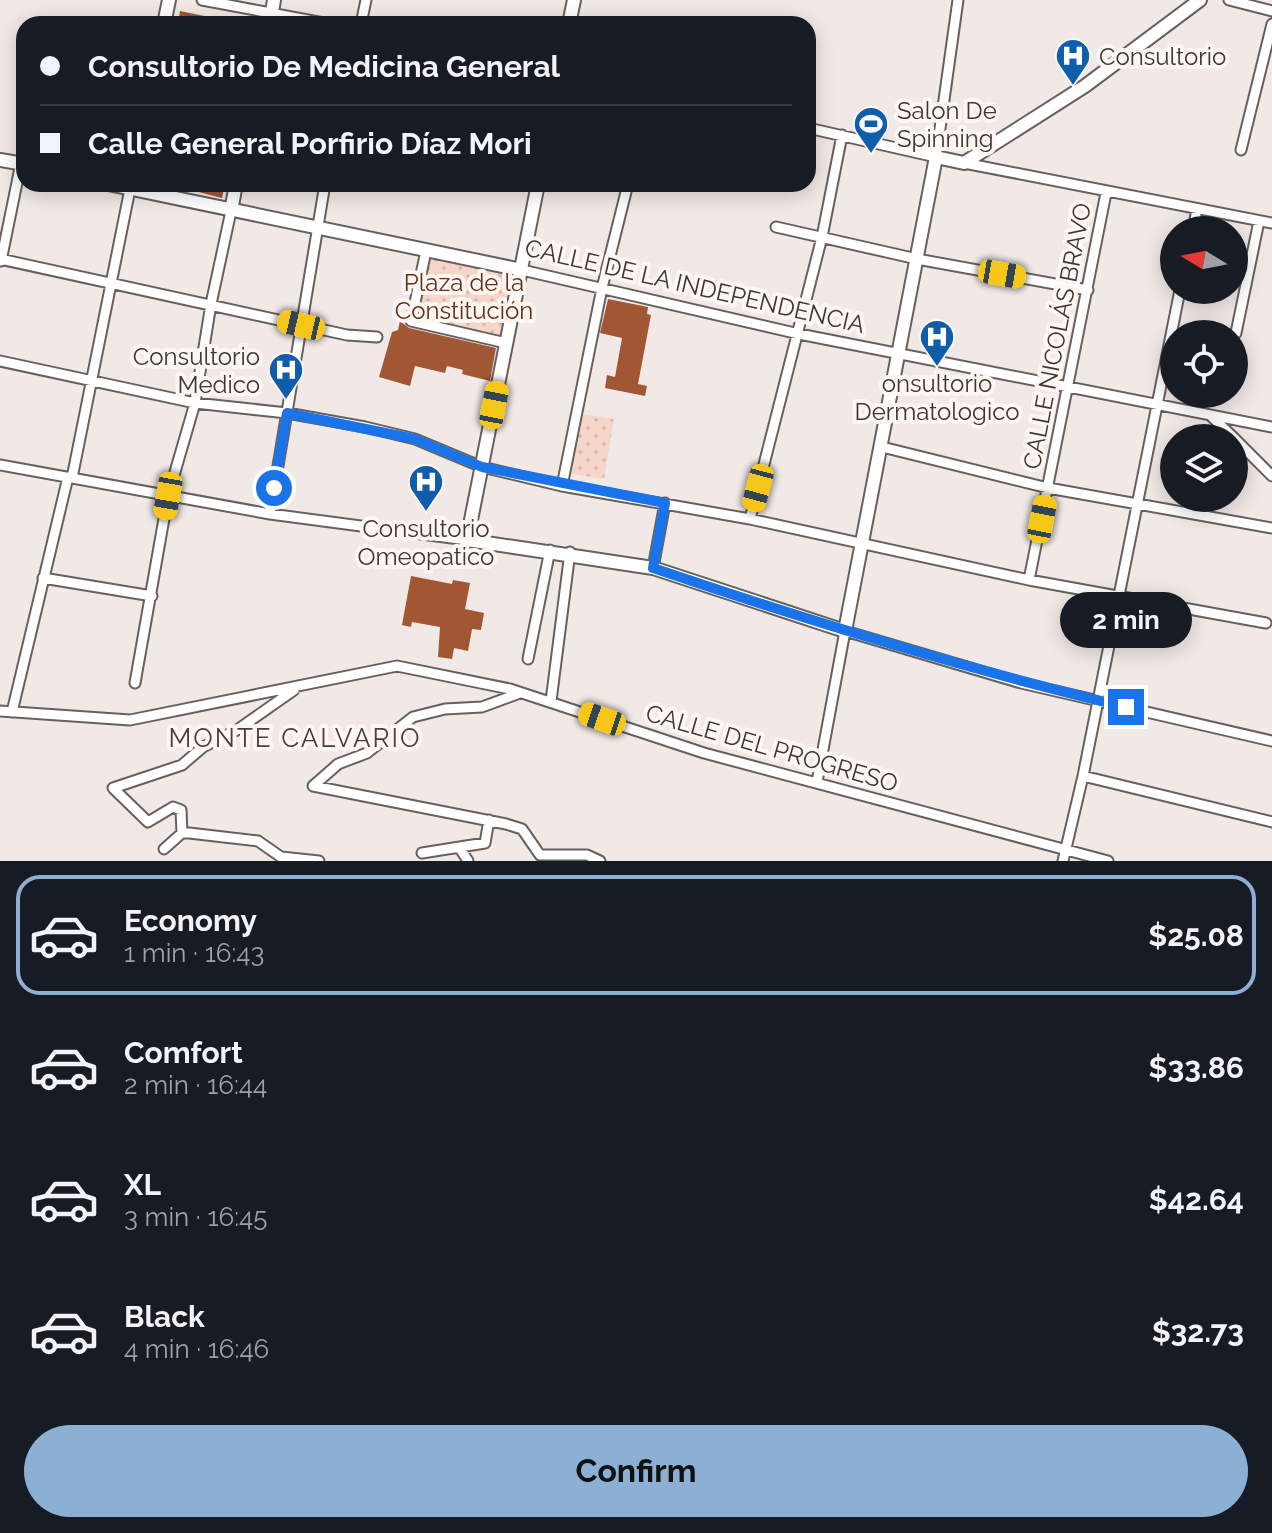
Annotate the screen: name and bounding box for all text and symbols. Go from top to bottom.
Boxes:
hospital icon: Consultorio [1054,37,1092,87]
place label: Consultorio [1099,42,1226,71]
text: Consultorio De Medicina General [88,49,560,84]
place label: Salon De Spinning [897,96,997,153]
sports icon: Salon De Spinning [852,105,890,155]
text: Calle General Porfirio Díaz Mori [88,126,532,161]
street label: CALLE NICOLÁS BRAVO [1017,200,1097,472]
north arrow [1160,216,1248,304]
map controls [1160,216,1248,512]
street label: CALLE DE LA INDEPENDENCIA [522,233,868,339]
car [976,258,1028,290]
park label: Plaza de la Constitución [395,268,533,325]
car [275,308,327,342]
hospital icon: onsultorio Dermatologico [918,318,956,368]
button: locate [1160,320,1248,408]
place label: Consultorio Medico [133,342,260,399]
hospital icon: Consultorio Medico [267,351,305,401]
place label: onsultorio Dermatologico [854,369,1020,426]
car [478,379,510,431]
button: layers [1160,424,1248,512]
car [740,462,776,514]
hospital icon: Consultorio Omeopatico [407,463,445,513]
car [152,470,184,522]
route start [256,470,292,506]
car [1026,493,1058,545]
place label: Consultorio Omeopatico [358,514,494,571]
callout: 2 min [1060,591,1192,647]
text: 2 min [1092,605,1160,635]
route end [1108,689,1144,725]
street label: CALLE DEL PROGRESO [643,698,901,798]
car [575,700,629,738]
district label: MONTE CALVARIO [168,723,422,753]
icon: car [28,899,100,971]
text: Economy [124,903,257,938]
text: $25.08 [1148,918,1244,953]
text: 1 min · 16:43 [124,938,264,968]
icon: car [28,1031,100,1103]
text: Comfort [124,1035,243,1070]
text: $33.86 [1149,1050,1244,1085]
text: 2 min · 16:44 [124,1070,267,1100]
icon: car [28,1163,100,1235]
text: XL [124,1167,161,1202]
text: $42.64 [1149,1182,1244,1217]
text: 3 min · 16:45 [124,1202,267,1232]
icon: car [28,1295,100,1367]
text: Black [124,1299,205,1334]
text: $32.73 [1152,1314,1244,1349]
text: 4 min · 16:46 [124,1334,269,1364]
button: Confirm [24,1425,1248,1517]

